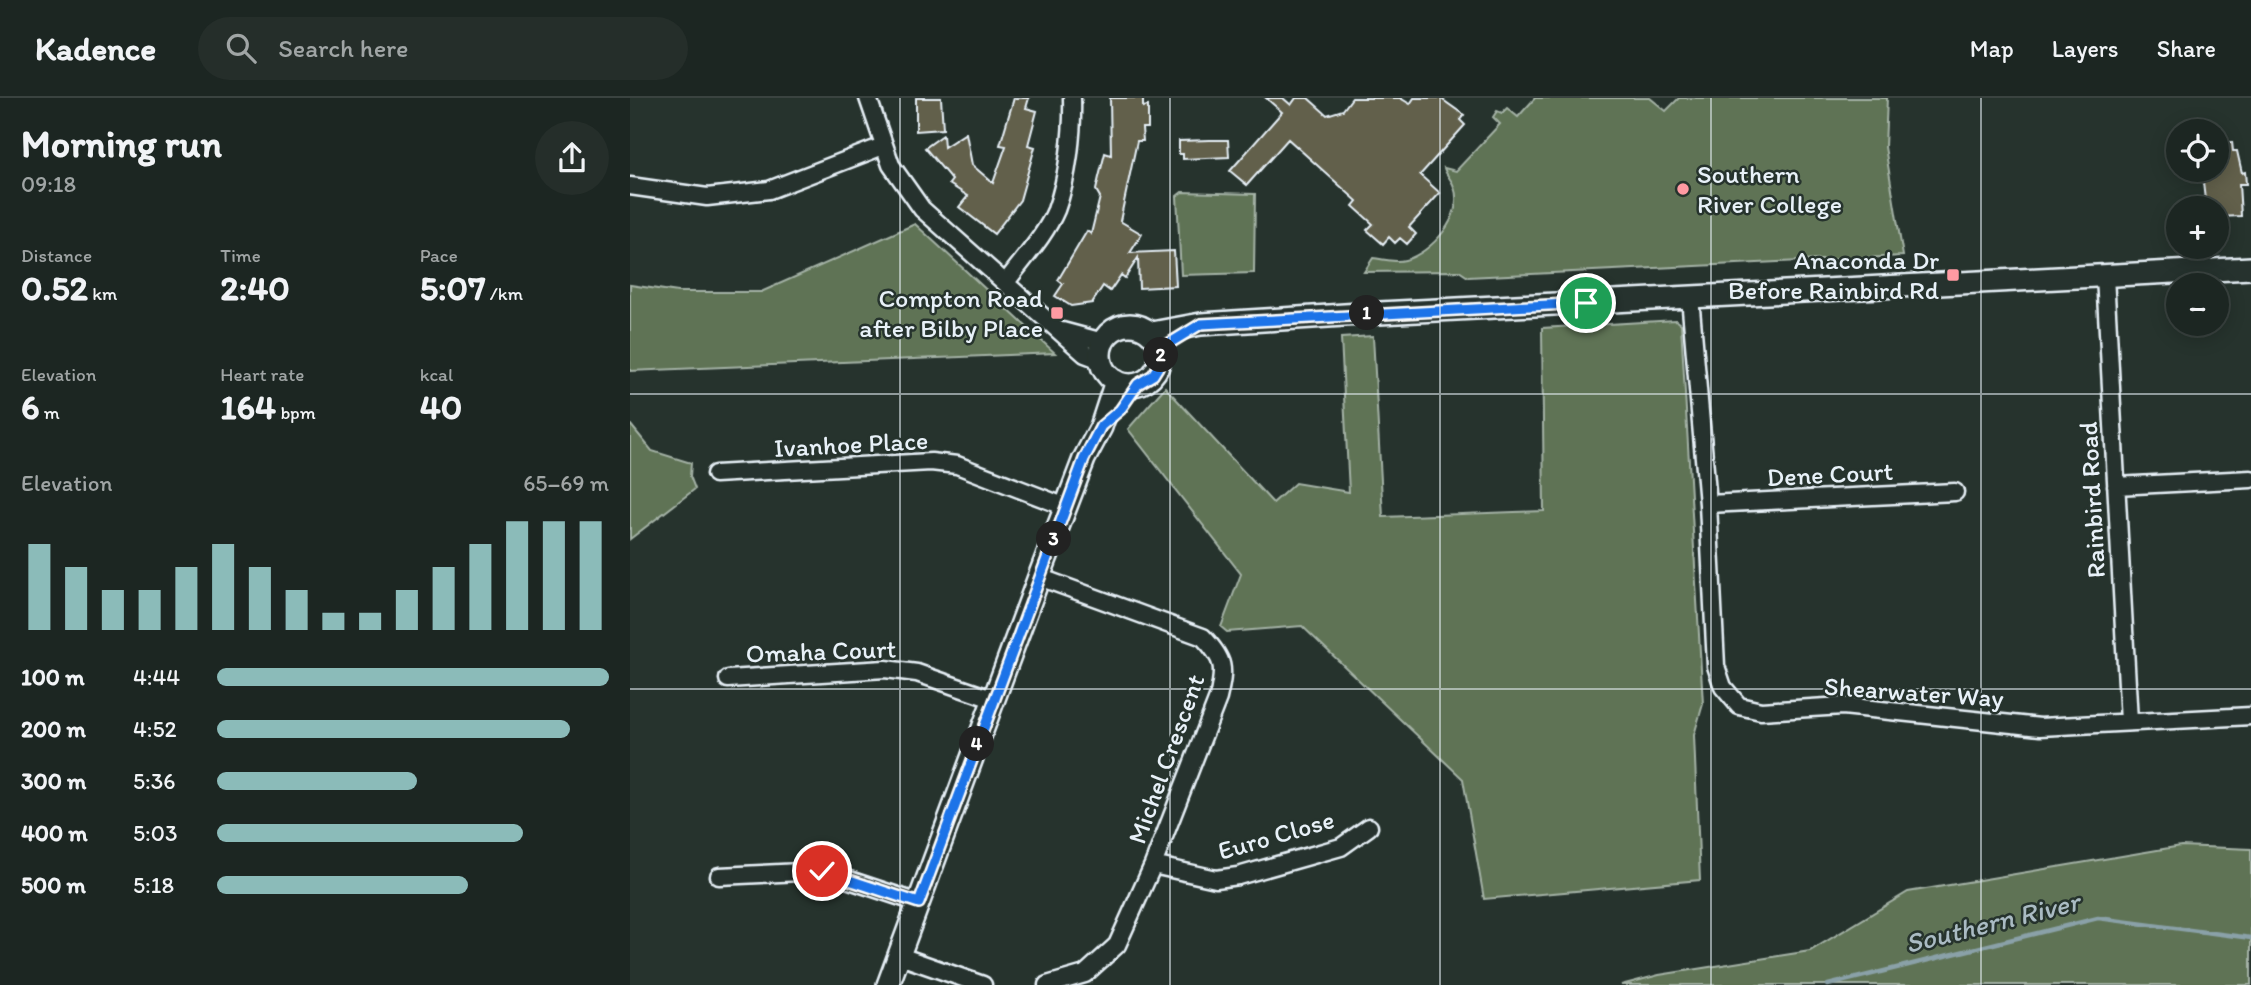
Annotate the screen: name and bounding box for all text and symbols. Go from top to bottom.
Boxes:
search box [198,17,688,80]
text: Kadence [35,29,156,68]
icon: search [222,29,260,67]
text: Search here [278,32,409,64]
text: Map [1970,34,2014,63]
text: Layers [2052,34,2119,63]
text: Share [2157,34,2216,63]
map controls [2166,119,2229,336]
button: locate [2166,119,2229,182]
text: Morning run [21,121,222,167]
button: share [535,121,609,195]
place label: Southern River College [1697,158,1842,220]
text: 09:18 [21,170,76,198]
marker: Southern River College [1675,181,1691,197]
button: + [2166,196,2229,259]
text: Distance [21,244,92,267]
text: Time [220,244,261,267]
text: Pace [420,244,458,267]
place label: Anaconda Dr Before Rainbird Rd [1728,244,1940,306]
text: 0.52 [21,267,88,309]
text: 2:40 [220,267,290,309]
text: 5:07 [420,267,486,309]
marker: Anaconda Dr Before Rainbird Rd [1945,267,1961,283]
pin [1556,273,1616,333]
button: − [2166,273,2229,336]
text: km [88,282,117,305]
text: /km [486,282,523,305]
place label: Compton Road after Bilby Place [859,282,1043,344]
icon: arrive [1567,284,1605,322]
pin: 1 [1350,296,1384,330]
text: 1 [1362,301,1371,324]
marker: Compton Road after Bilby Place [1049,305,1065,321]
pin: 2 [1144,338,1178,372]
text: 2 [1156,343,1166,366]
text: Elevation [21,363,97,386]
text: Heart rate [220,363,304,386]
text: kcal [420,363,453,386]
text: 6 [21,386,40,428]
text: 164 [220,386,276,428]
text: 40 [420,386,462,428]
text: m [40,401,60,424]
text: bpm [276,401,316,424]
street label: Rainbird Road [2072,421,2112,579]
street label: Ivanhoe Place [773,424,929,464]
street label: Dene Court [1766,455,1894,493]
text: Elevation [21,469,112,497]
text: 65–69 m [523,469,609,497]
pin: 3 [1036,522,1072,556]
text: 3 [1048,527,1059,550]
street label: Omaha Court [745,632,897,670]
text: 100 m [21,663,85,691]
text: 4:44 [133,663,180,691]
street label: Michel Crescent [1121,670,1212,848]
street label: Shearwater Way [1823,670,2005,714]
text: 200 m [21,715,86,743]
text: 4:52 [133,715,177,743]
pin: 4 [960,726,994,762]
text: 4 [971,732,982,755]
text: 300 m [21,767,86,795]
text: 5:36 [133,767,175,795]
street label: Euro Close [1214,803,1338,867]
text: 400 m [21,819,88,847]
text: 5:03 [133,819,177,847]
pin [792,841,852,901]
icon: check [803,852,841,890]
text: 500 m [21,871,86,899]
text: 5:18 [133,871,174,899]
water label: Southern River [1901,883,2085,960]

